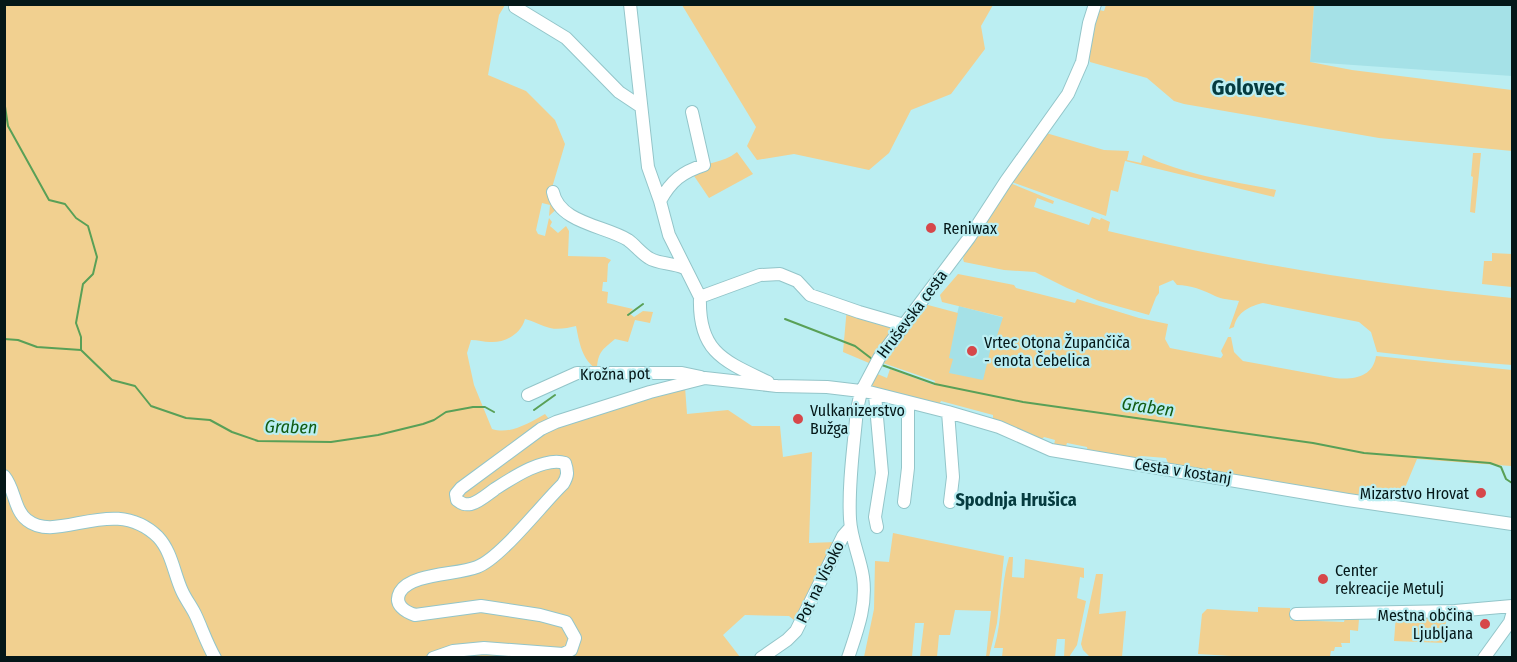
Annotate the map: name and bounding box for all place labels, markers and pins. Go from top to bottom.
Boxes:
place label: Reniwax [943,219,997,238]
marker: Reniwax [924,221,938,235]
place label: Vrtec Otona Župančiča - enota Čebelica [984,332,1130,370]
marker: Vrtec Otona Župančiča - enota Čebelica [965,344,979,358]
place label: Vulkanizerstvo Bužga [810,401,905,438]
marker: Vulkanizerstvo Bužga [791,412,805,426]
place label: Mizarstvo Hrovat [1360,484,1470,503]
marker: Mizarstvo Hrovat [1474,486,1488,500]
place label: Center rekreacije Metulj [1335,561,1444,598]
marker: Center rekreacije Metulj [1316,572,1330,586]
place label: Mestna občina Ljubljana [1378,606,1473,643]
marker: Mestna občina Ljubljana [1478,617,1492,631]

